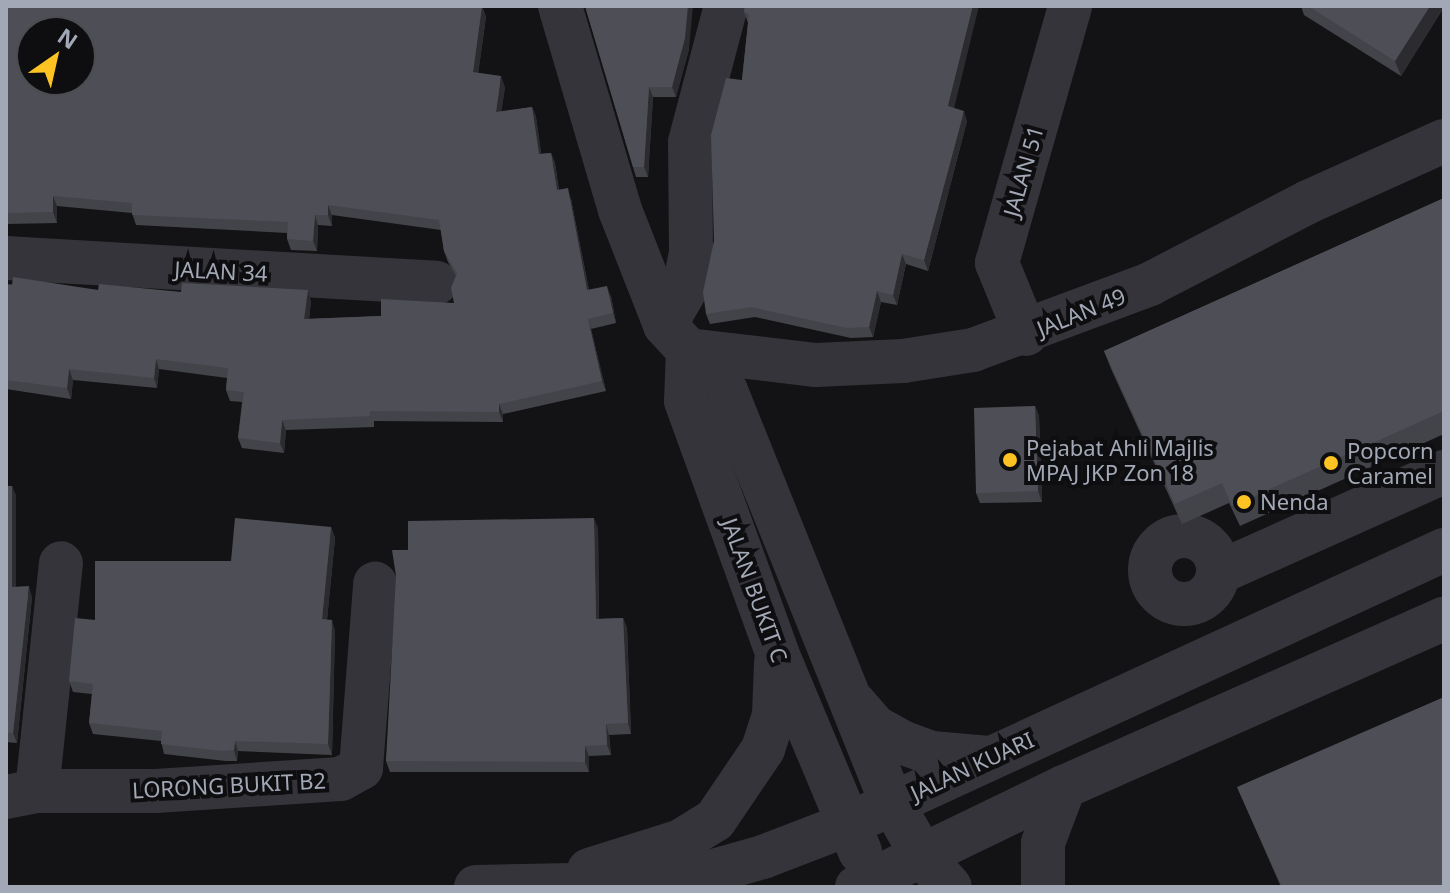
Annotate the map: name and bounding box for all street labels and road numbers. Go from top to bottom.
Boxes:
street label: JALAN 51 [997,123,1049,219]
street label: JALAN 34 [174,255,268,287]
street label: JALAN 49 [1033,282,1129,342]
street label: JALAN BUKIT C [717,514,793,666]
street label: JALAN KUARI [906,726,1038,806]
street label: LORONG BUKIT B2 [131,767,327,803]

